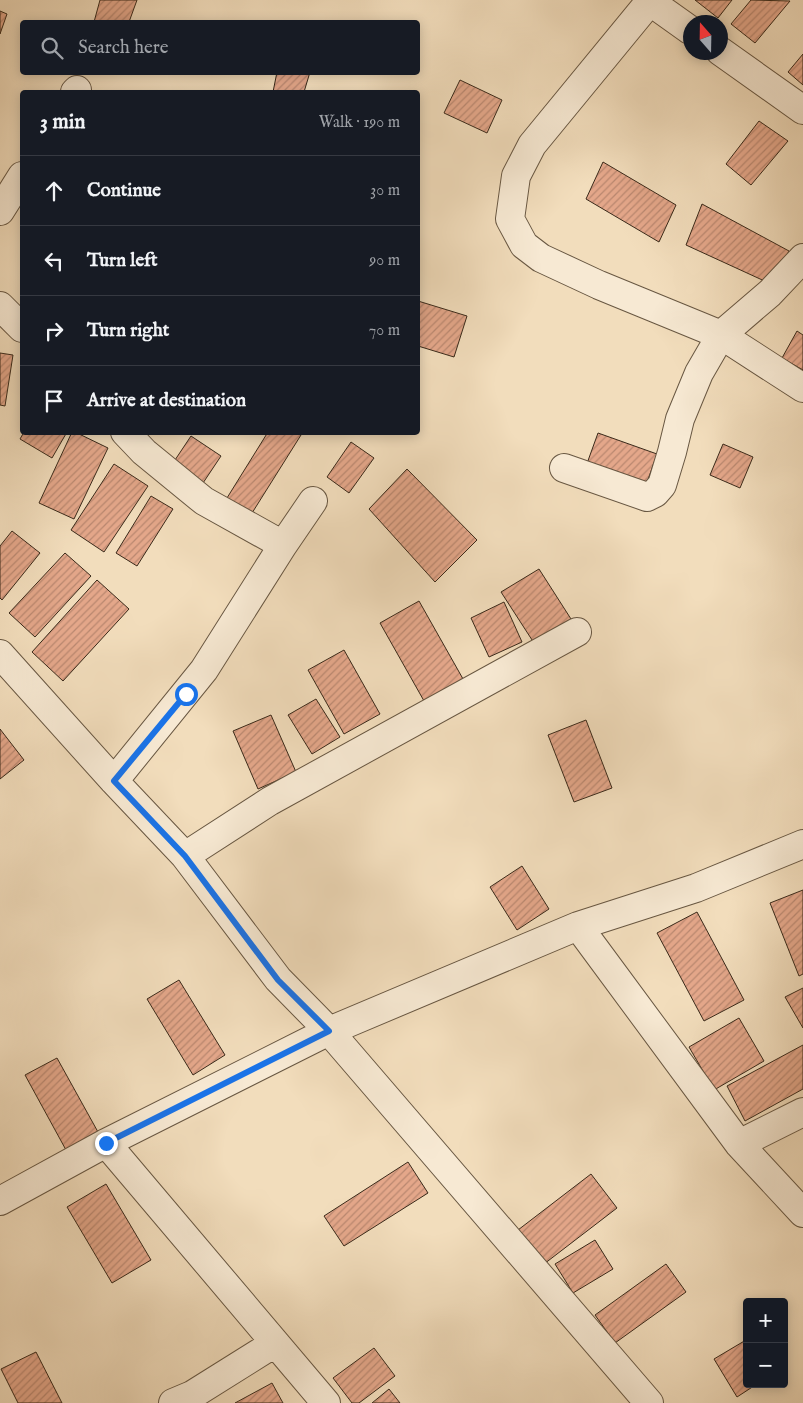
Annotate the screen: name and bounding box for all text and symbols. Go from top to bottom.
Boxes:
north arrow [683,15,728,60]
search box [20,20,420,75]
icon: search [38,34,66,62]
text: Search here [78,36,169,60]
text: 3 min [40,109,85,136]
text: Walk · 190 m [319,113,400,133]
icon: ahead [40,177,68,205]
text: Continue [87,179,161,203]
text: 30 m [370,181,400,201]
icon: left [40,247,68,275]
text: Turn left [87,249,158,273]
text: 90 m [369,251,400,271]
icon: right [40,317,68,345]
text: Turn right [87,319,169,343]
text: 70 m [369,321,400,341]
icon: arrive [40,387,68,415]
text: Arrive at destination [87,389,246,413]
route start [175,683,198,706]
route end [95,1132,118,1155]
map controls [743,1298,788,1388]
button: + [743,1298,788,1343]
button: − [743,1343,788,1388]

